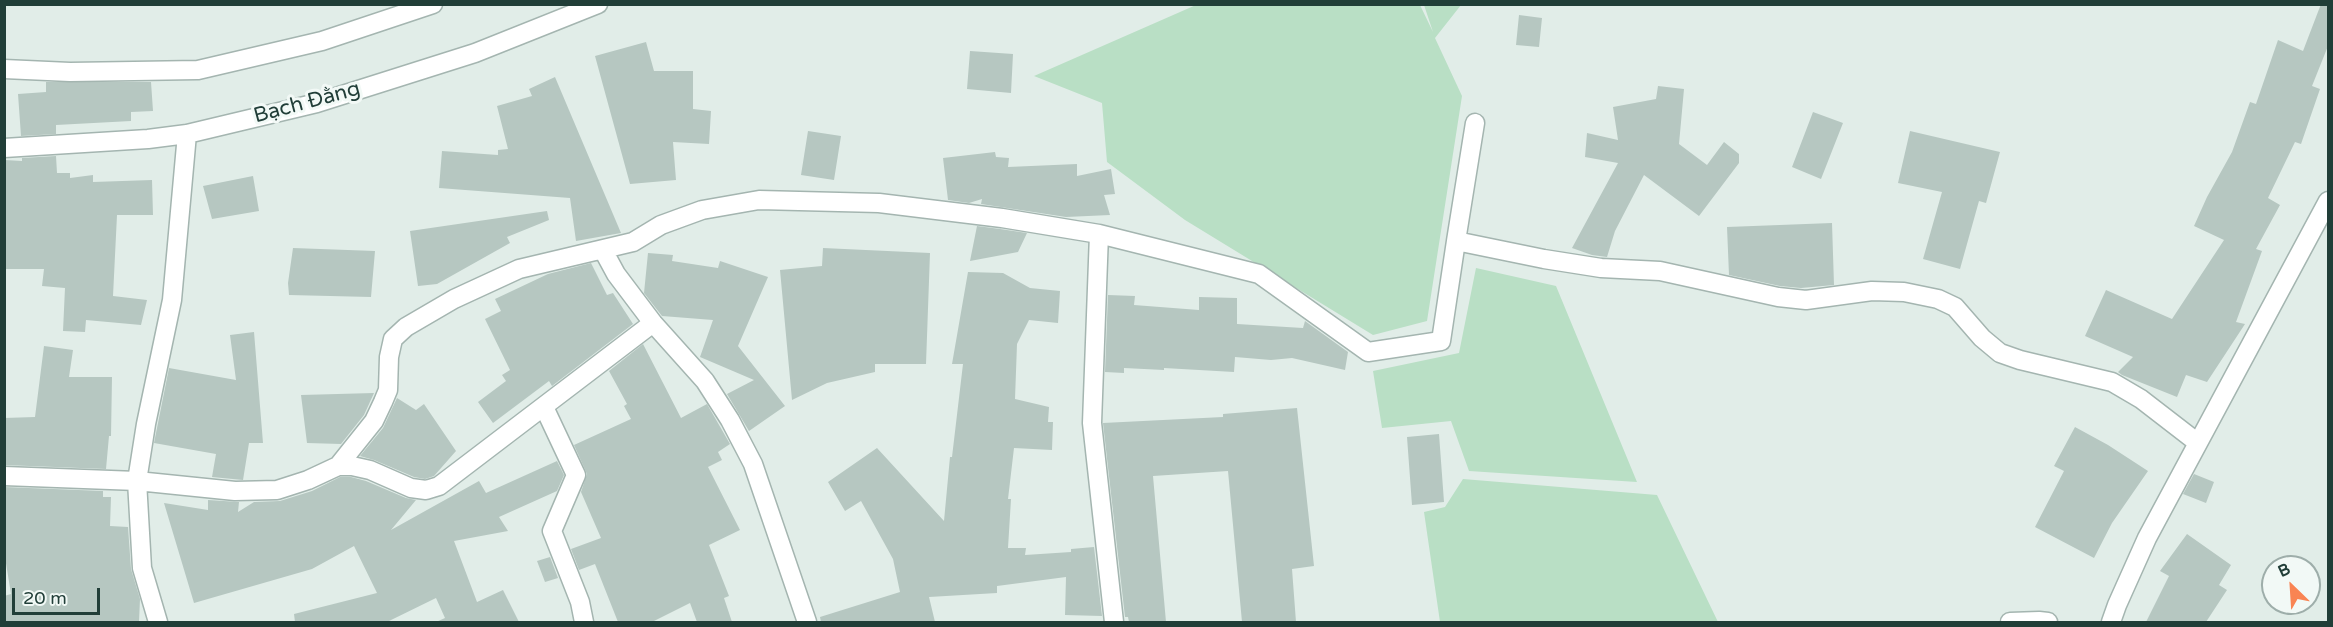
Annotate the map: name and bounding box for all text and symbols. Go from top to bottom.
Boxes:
street label: Bạch Đằng [251,77,363,129]
north arrow [2261,555,2321,615]
text: B [2275,559,2293,582]
scale bar [15,576,104,614]
text: 20 m [23,587,67,609]

